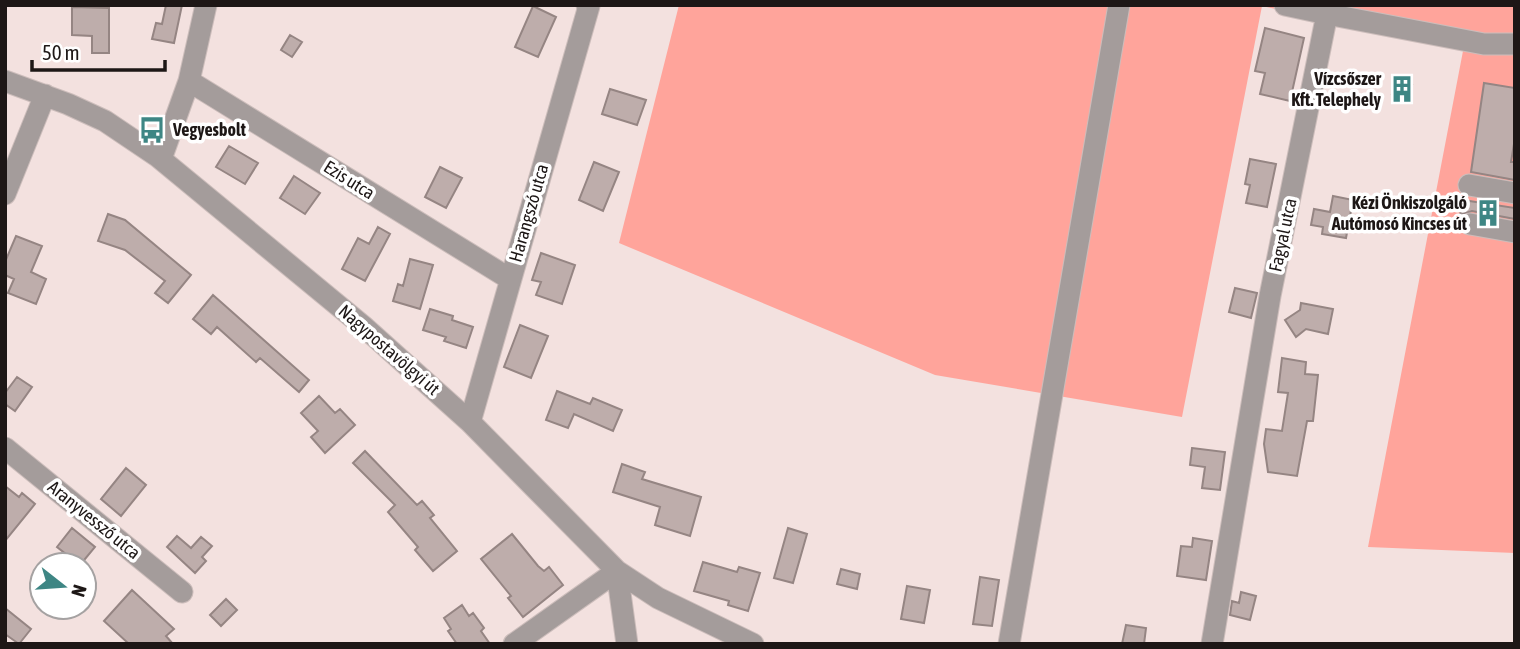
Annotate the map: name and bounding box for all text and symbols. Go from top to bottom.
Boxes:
scale bar [32,28,164,72]
text: 50 m [42,40,80,64]
place label: Vízcsőszer Kft. Telephely [1291,68,1382,110]
building icon: Vízcsőszer Kft. Telephely [1387,74,1417,104]
bus stop icon: Vegyesbolt [137,115,167,145]
place label: Vegyesbolt [172,119,247,140]
street label: Ezis utca [320,156,379,203]
street label: Harangszó utca [505,161,553,264]
place label: Kézi Önkiszolgáló Autómosó Kincses út [1331,192,1468,234]
street label: Fagyal utca [1264,196,1301,274]
building icon: Kézi Önkiszolgáló Autómosó Kincses út [1473,198,1503,228]
street label: Nagypostavölgyi út [335,300,444,399]
street label: Aranyvessző utca [44,476,145,563]
north arrow [28,551,98,621]
text: N [67,582,91,600]

